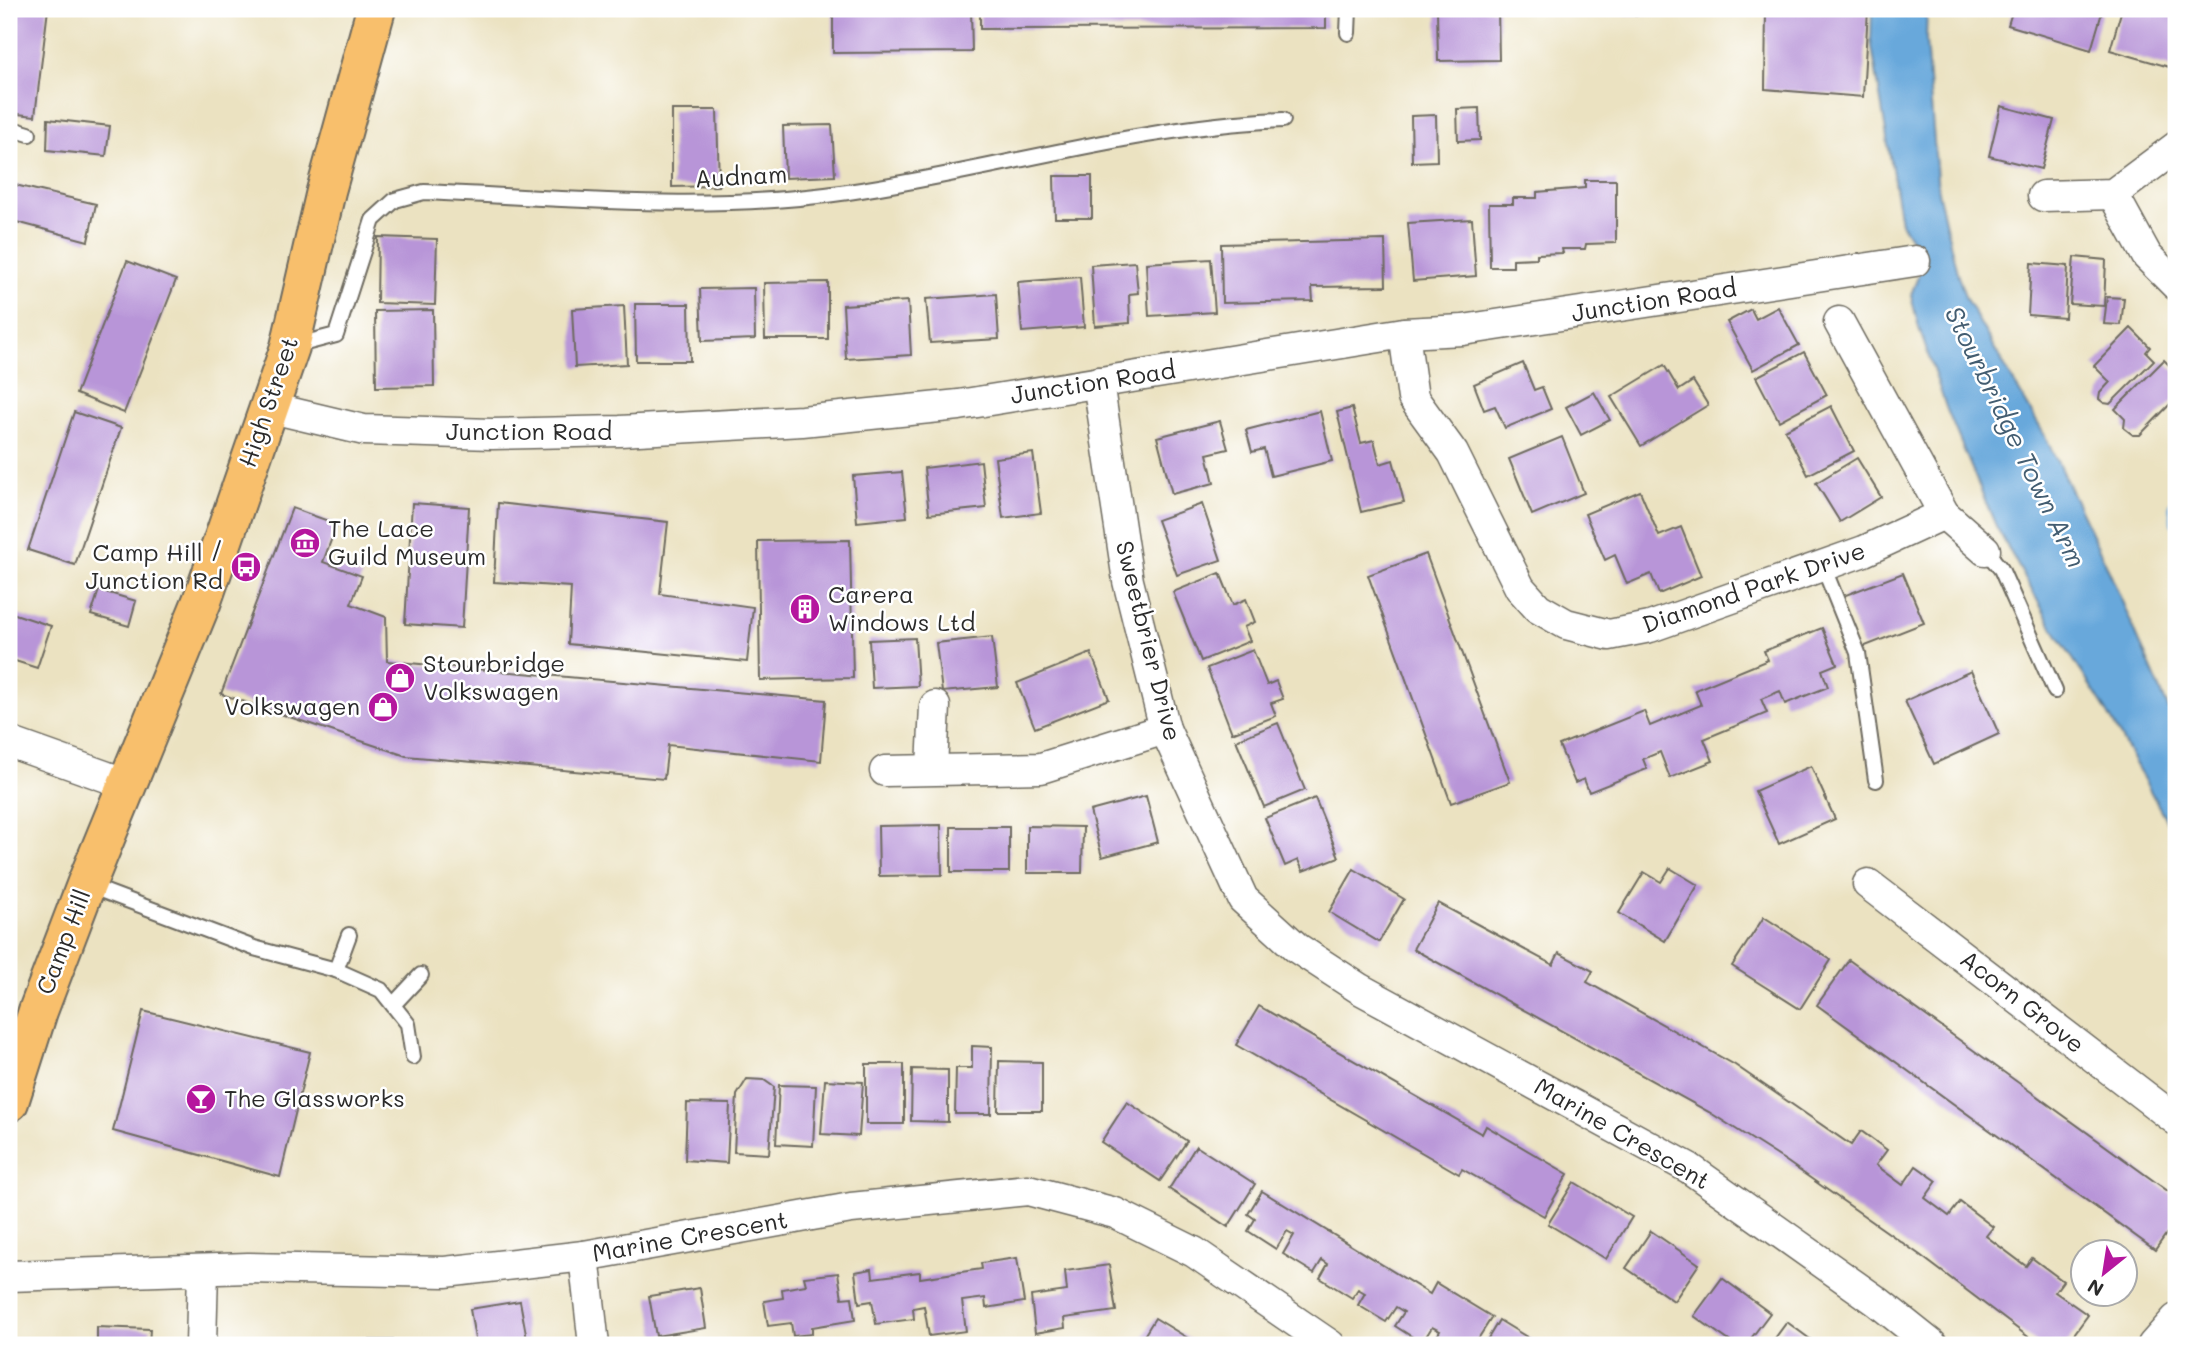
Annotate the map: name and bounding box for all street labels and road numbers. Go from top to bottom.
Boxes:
street label: Audnam [694,158,788,193]
street label: Junction Road [1569,271,1738,328]
street label: High Street [231,332,304,471]
street label: Junction Road [1008,353,1177,410]
street label: Junction Road [446,415,612,446]
street label: Diamond Park Drive [1638,534,1869,639]
street label: Sweetbrier Drive [1110,537,1189,744]
street label: Camp Hill [28,884,97,998]
street label: Acorn Grove [1954,943,2091,1059]
street label: Marine Crescent [1529,1070,1716,1196]
street label: Marine Crescent [590,1203,790,1268]

